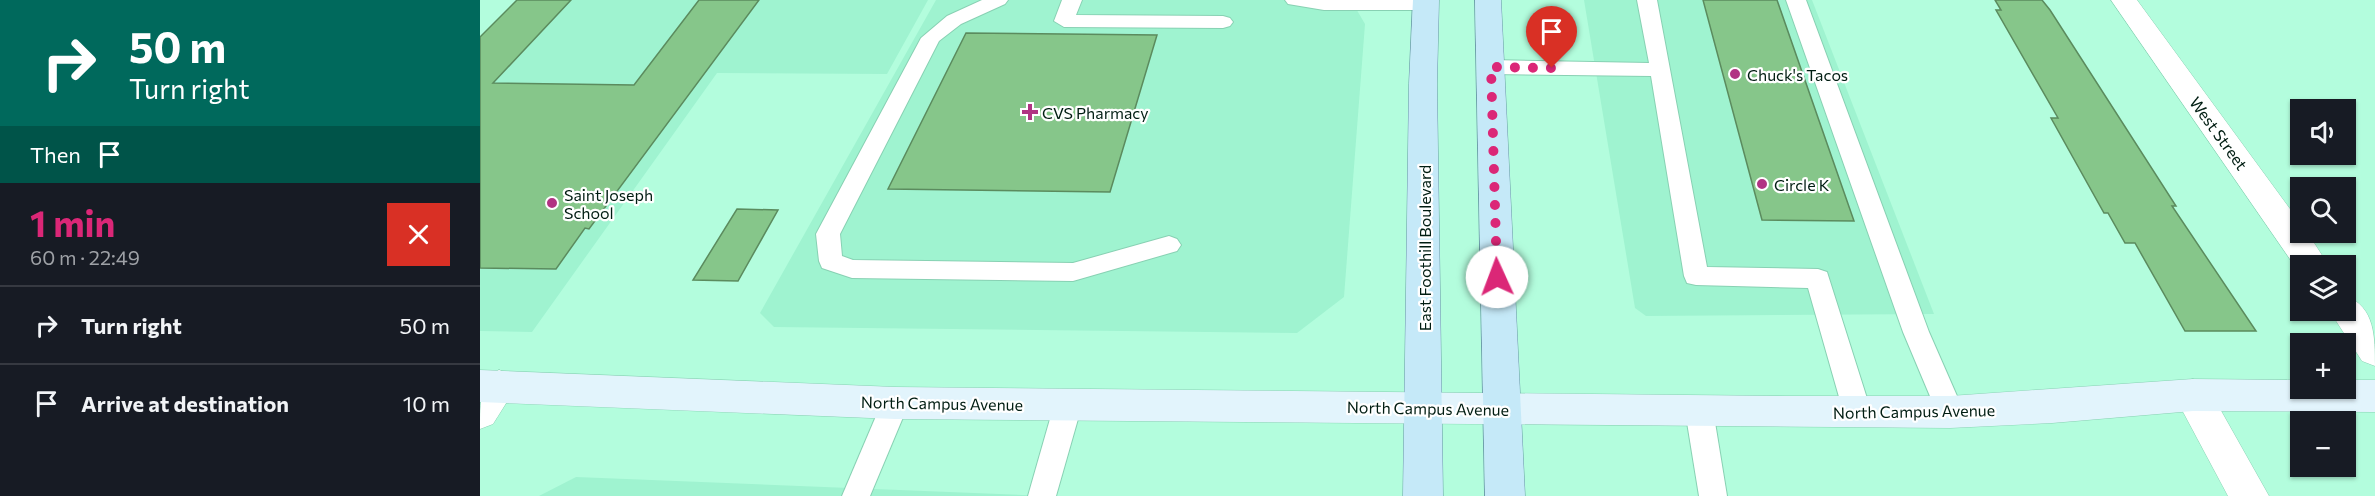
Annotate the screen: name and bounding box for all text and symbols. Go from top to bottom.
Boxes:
pin [1526,6,1577,68]
icon: arrive [1535,15,1568,48]
text: 50 m [129,20,226,72]
icon: right [30,24,108,102]
place label: Chuck's Tacos [1747,65,1848,84]
marker: Chuck's Tacos [1728,67,1742,81]
text: Turn right [129,72,249,105]
street label: West Street [2186,93,2252,174]
map controls [2290,99,2356,477]
button: sound [2290,99,2356,165]
place label: CVS Pharmacy [1042,103,1149,122]
marker: CVS Pharmacy [1023,105,1037,119]
icon: arrive [93,138,126,171]
text: Then [30,141,81,168]
street label: East Foothill Boulevard [1415,165,1434,331]
place label: Circle K [1774,175,1830,194]
marker: Circle K [1755,177,1769,191]
button: search [2290,177,2356,243]
place label: Saint Joseph School [564,185,653,222]
marker: Saint Joseph School [545,196,559,210]
text: 1 min [30,200,115,244]
button: close [387,203,450,266]
text: 60 m · 22:49 [30,245,140,269]
position arrow [1465,245,1529,309]
button: layers [2290,255,2356,321]
icon: right [30,309,63,342]
text: Turn right [81,312,182,339]
text: 50 m [400,312,450,339]
button: + [2290,333,2356,399]
icon: arrive [30,387,63,420]
text: Arrive at destination [81,390,289,417]
text: 10 m [403,390,450,417]
street label: North Campus Avenue [861,392,1023,414]
street label: North Campus Avenue [1347,397,1509,419]
street label: North Campus Avenue [1833,400,1995,422]
button: − [2290,411,2356,477]

